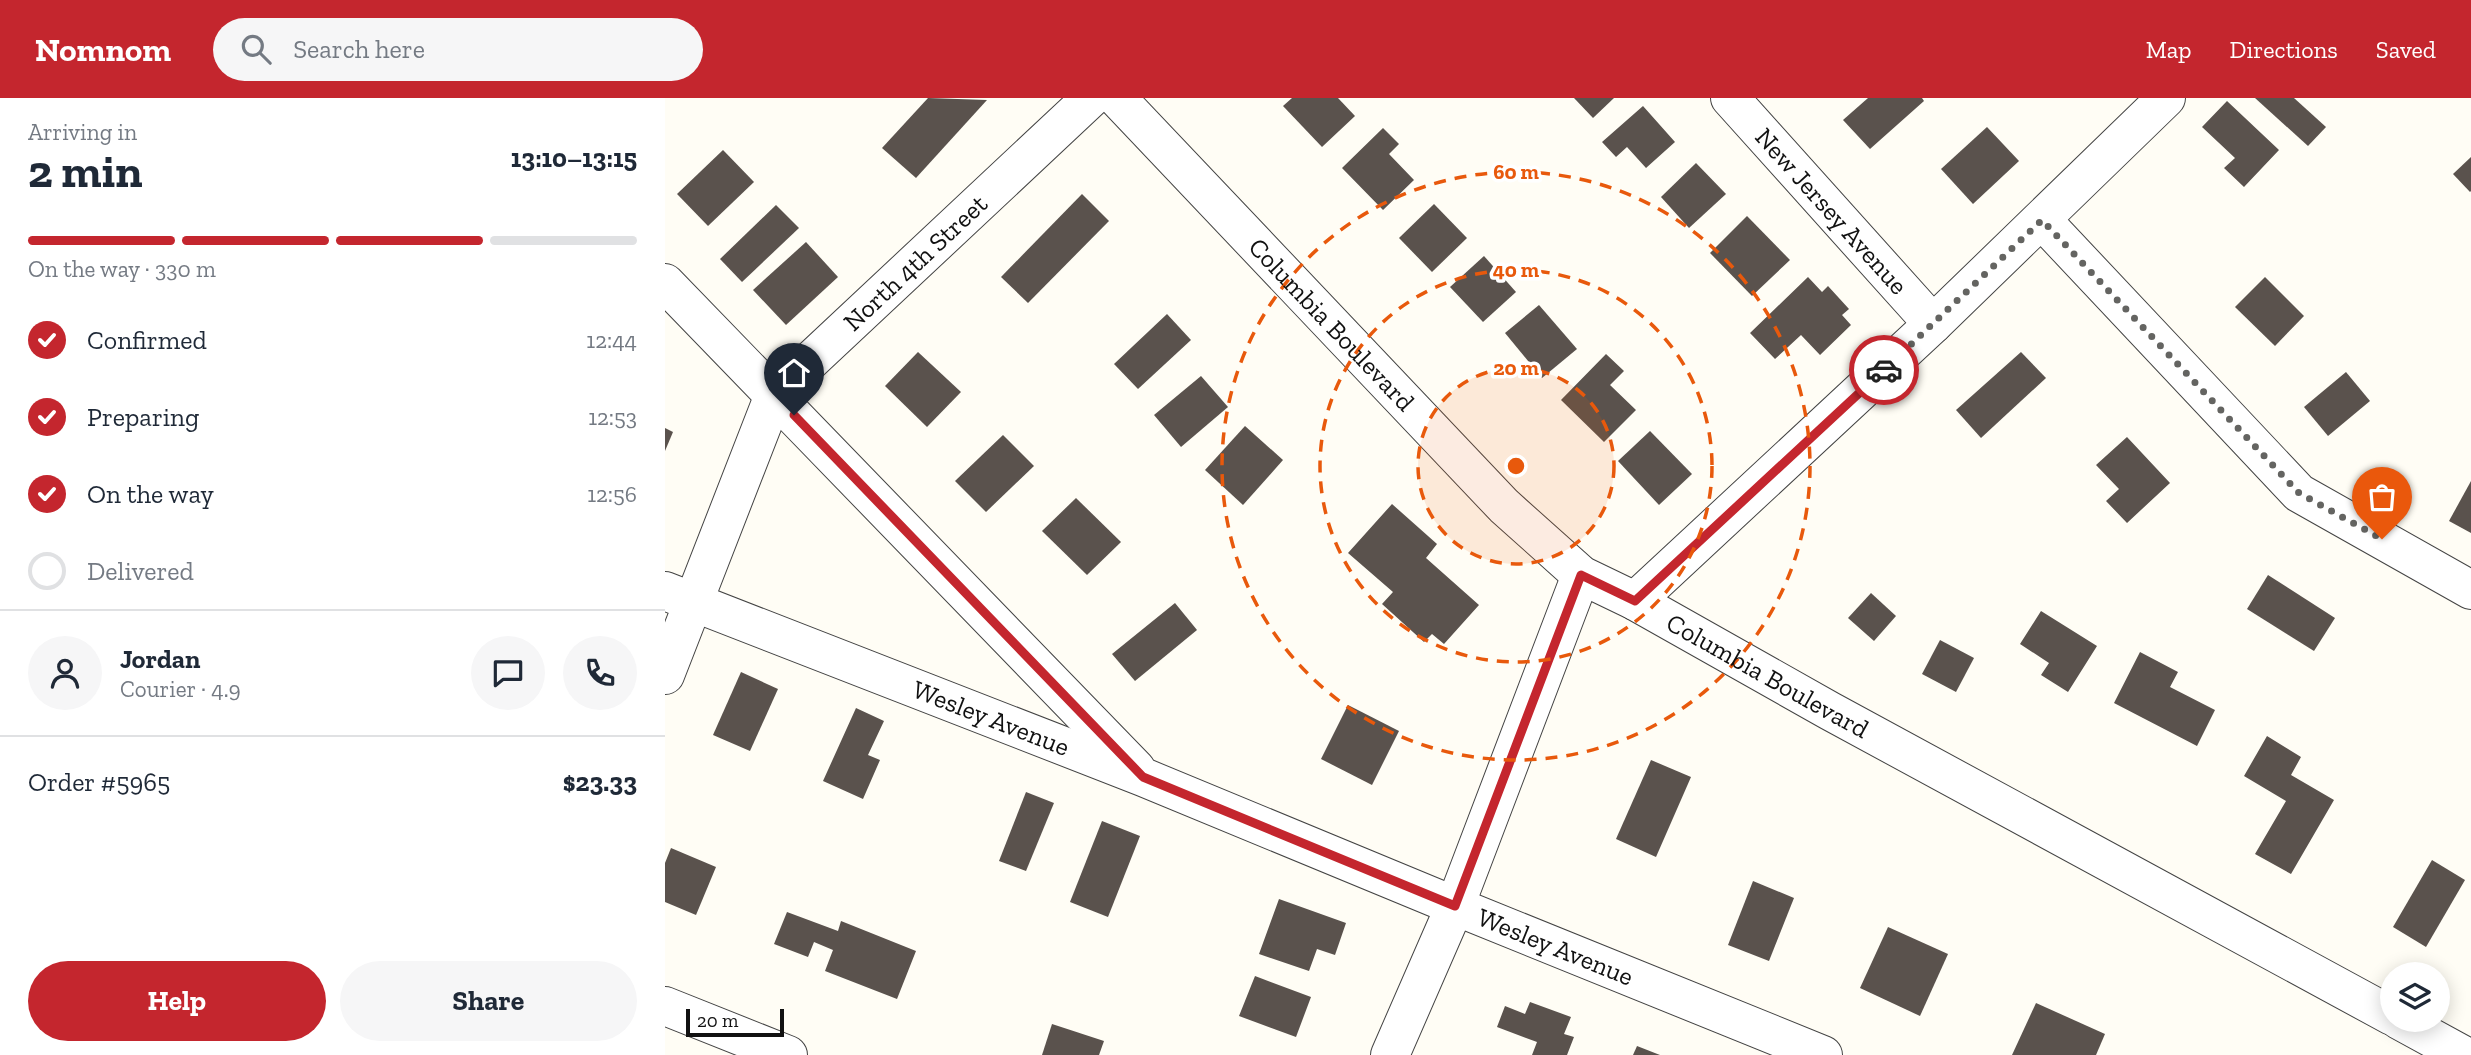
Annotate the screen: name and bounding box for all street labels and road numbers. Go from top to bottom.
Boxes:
street label: New Jersey Avenue [1748,121,1915,301]
street label: North 4th Street [837,187,994,338]
street label: Columbia Boulevard [1242,231,1421,418]
street label: Columbia Boulevard [1661,606,1875,745]
street label: Wesley Avenue [908,673,1074,763]
street label: Wesley Avenue [1473,901,1638,993]

